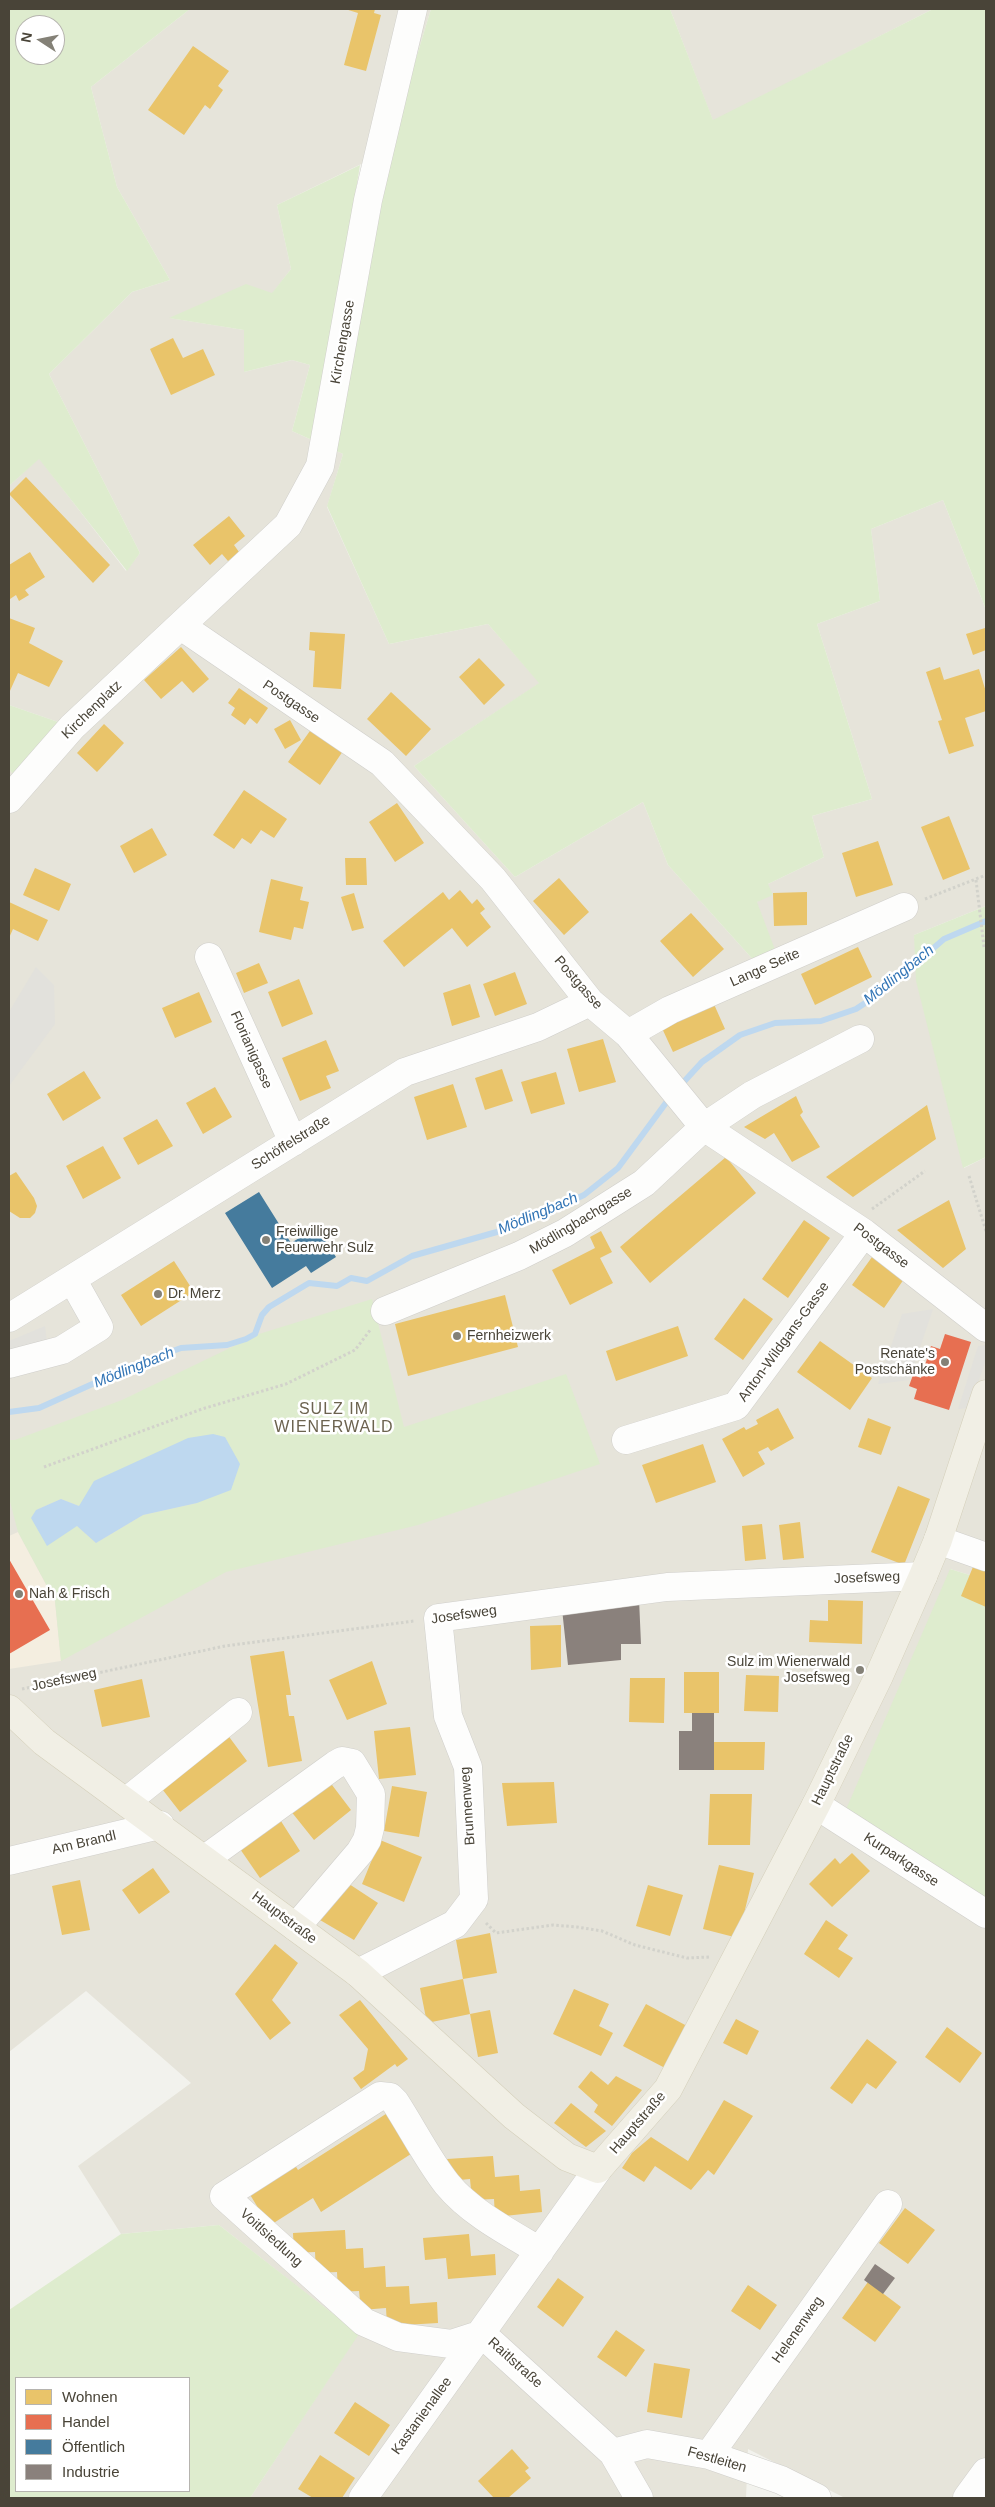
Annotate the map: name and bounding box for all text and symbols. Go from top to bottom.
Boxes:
north arrow [15,15,65,65]
text: N [17,31,35,44]
street label: Kirchengasse [327,299,359,385]
street label: Kirchenplatz [58,677,126,743]
street label: Postgasse [259,677,323,727]
water label: Mödlingbach [860,941,938,1009]
street label: Lange Seite [727,945,803,991]
street label: Postgasse [550,953,606,1013]
street label: Florianigasse [226,1009,276,1091]
street label: Schöffelstraße [248,1112,334,1174]
street label: Mödlingbachgasse [527,1184,635,1258]
water label: Mödlingbach [495,1189,581,1239]
street label: Postgasse [850,1220,912,1272]
place label: Freiwillige Feuerwehr Sulz [276,1224,374,1256]
marker: Freiwillige Feuerwehr Sulz [260,1234,272,1246]
street label: Anton-Wildgans-Gasse [735,1279,833,1405]
place label: Dr. Merz [168,1286,221,1302]
marker: Dr. Merz [152,1288,164,1300]
place label: Fernheizwerk [467,1328,551,1344]
marker: Fernheizwerk [451,1330,463,1342]
water label: Mödlingbach [91,1344,177,1392]
place label: Renate's Postschänke [855,1346,935,1378]
marker: Renate's Postschänke [939,1356,951,1368]
district label: SULZ IM WIENERWALD [273,1400,395,1438]
street label: Josefsweg [834,1568,900,1588]
place label: Nah & Frisch [29,1586,110,1602]
marker: Nah & Frisch [13,1588,25,1600]
street label: Josefsweg [430,1602,498,1628]
place label: Sulz im Wienerwald Josefsweg [727,1654,850,1686]
marker: Sulz im Wienerwald Josefsweg [854,1664,866,1676]
street label: Josefsweg [30,1665,98,1695]
street label: Hauptstraße [809,1732,857,1808]
street label: Brunnenweg [457,1766,479,1846]
street label: Am Brandl [50,1827,118,1859]
street label: Kurparkgasse [860,1829,942,1891]
street label: Hauptstraße [248,1888,320,1948]
street label: Hauptstraße [606,2088,670,2158]
street label: Voitlsiedlung [236,2205,306,2271]
street label: Helenenweg [769,2293,827,2367]
street label: Raitlstraße [484,2334,546,2392]
street label: Kastanienallee [388,2374,456,2458]
legend [15,2377,190,2492]
text: Wohnen [62,2388,118,2405]
text: Handel [62,2413,110,2430]
text: Öffentlich [62,2438,125,2455]
street label: Festleiten [686,2444,748,2476]
text: Industrie [62,2463,120,2480]

